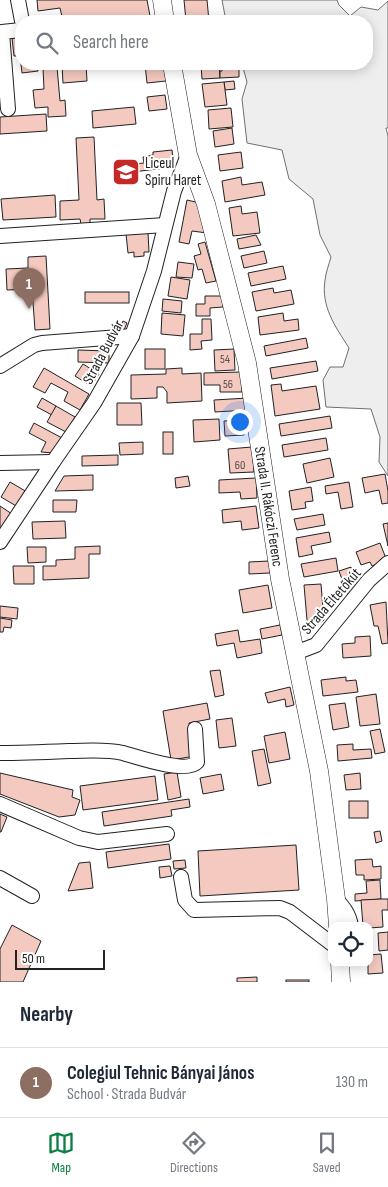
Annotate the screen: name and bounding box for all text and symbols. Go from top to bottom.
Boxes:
search box [15,15,373,70]
icon: search [33,29,61,57]
text: Search here [73,31,149,54]
place label: Liceul Spiru Haret [145,154,202,190]
school or university icon: Liceul Spiru Haret [111,157,141,187]
pin: 1 [13,268,45,309]
street label: Strada Budvár [79,316,129,388]
house number: 54 [220,352,230,367]
house number: 56 [223,377,233,392]
your location [227,409,253,435]
street label: Strada II. Rákóczi Ferenc [250,445,287,568]
house number: 60 [235,458,245,473]
street label: Strada Éltetőkút [297,564,366,638]
map controls [328,922,373,967]
button: locate [328,922,373,967]
scale bar [15,947,105,970]
text: 50 m [22,950,45,967]
text: Nearby [20,1002,73,1027]
text: Colegiul Tehnic Bányai János [67,1062,254,1085]
text: 1 [33,1073,39,1092]
text: 130 m [336,1073,368,1092]
text: School · Strada Budvár [67,1085,186,1104]
tab: Map [47,1129,75,1176]
tab: Directions [170,1129,218,1176]
tab: Saved [313,1129,341,1176]

